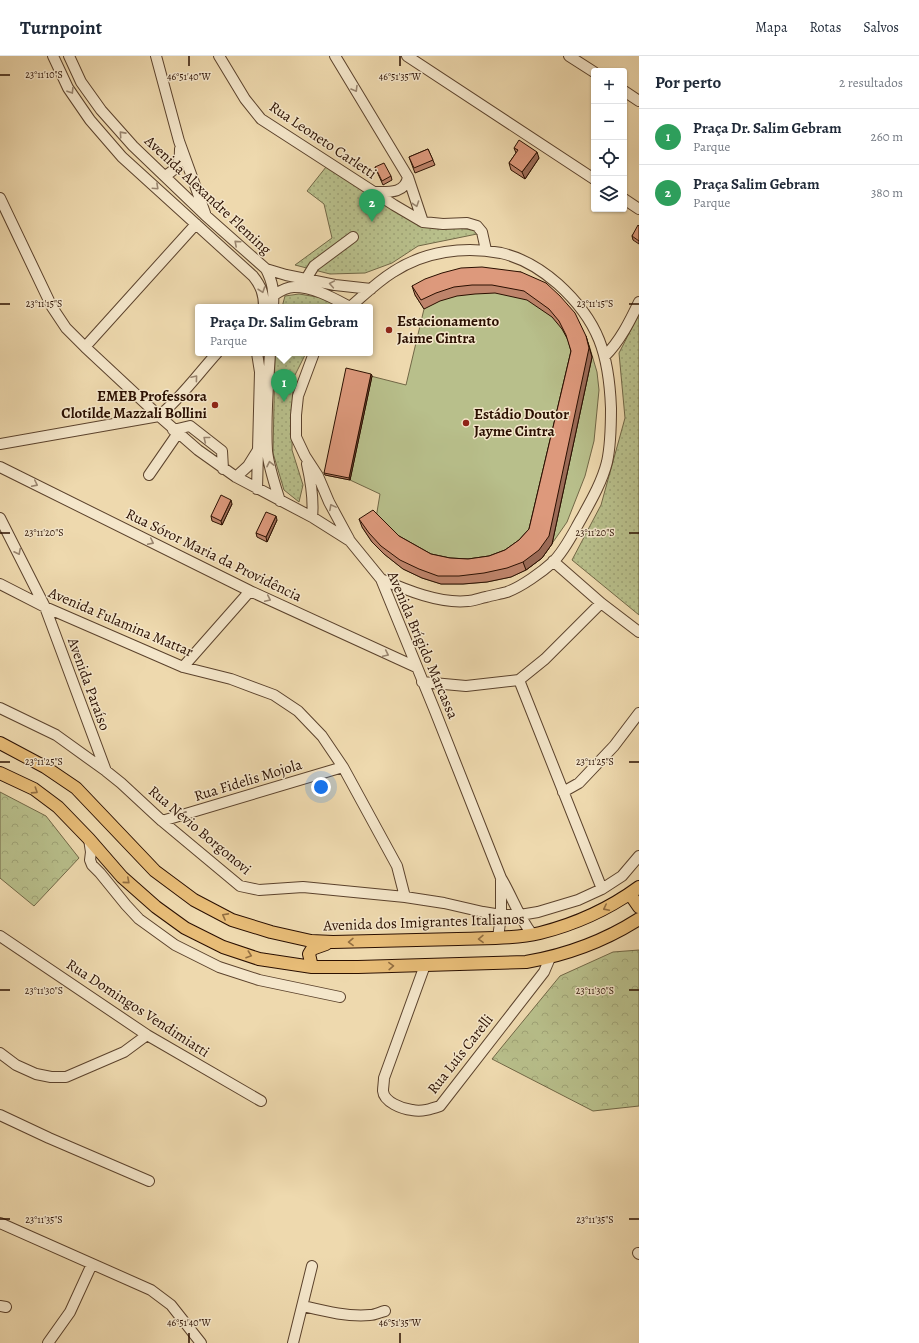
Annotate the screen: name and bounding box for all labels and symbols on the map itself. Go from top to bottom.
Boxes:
text: 23°11'10"S [25,68,63,81]
text: 46°51'40"W [167,70,212,83]
text: 46°51'35"W [379,70,422,83]
one-way arrow [351,85,358,92]
one-way arrow [66,87,73,94]
street label: Rua Leoneto Carletti [265,97,381,183]
street label: Avenida Alexandre Fleming [140,130,276,259]
one-way arrow [119,131,127,139]
one-way arrow [152,183,159,190]
pin: 2 [359,189,385,222]
one-way arrow [412,200,420,207]
one-way arrow [234,240,241,247]
one-way arrow [329,280,335,289]
one-way arrow [257,287,265,294]
text: 23°11'15"S [26,297,62,310]
text: 23°11'15"S [577,297,613,310]
place label: Estacionamento Jaime Cintra [397,311,499,348]
marker: Estacionamento Jaime Cintra [384,325,394,335]
pin: 1 [271,369,297,402]
one-way arrow [190,375,197,382]
place label: EMEB Professora Clotilde Mazzali Bollini [61,386,208,423]
marker: EMEB Professora Clotilde Mazzali Bollini [210,400,220,410]
place label: Estádio Doutor Jayme Cintra [474,404,569,441]
marker: Estádio Doutor Jayme Cintra [461,418,471,428]
one-way arrow [204,437,211,444]
one-way arrow [266,461,274,467]
one-way arrow [31,479,38,487]
one-way arrow [329,503,336,511]
street label: Rua Sóror Maria da Providência [123,504,305,606]
text: 23°11'20"S [25,526,63,539]
text: 23°11'20"S [576,526,614,539]
one-way arrow [147,537,155,545]
one-way arrow [13,548,21,556]
street label: Avenida Brígido Marcassa [382,567,463,722]
street label: Avenida Fulamina Mattar [45,582,197,662]
one-way arrow [264,594,271,602]
street label: Avenida Paraíso [63,634,115,733]
one-way arrow [383,649,390,657]
street label: Rua Fidelis Mojola [192,754,304,806]
text: 23°11'25"S [25,755,63,768]
text: 23°11'25"S [576,755,614,768]
your location [311,777,331,797]
street label: Rua Névio Borgonovi [144,781,256,879]
one-way arrow [31,786,38,793]
one-way arrow [122,877,130,884]
one-way arrow [603,903,610,911]
street label: Avenida dos Imigrantes Italianos [322,908,525,936]
one-way arrow [222,914,229,921]
one-way arrow [478,934,484,943]
one-way arrow [348,938,354,946]
one-way arrow [245,950,252,959]
street label: Rua Domingos Vendimiatti [63,954,213,1062]
one-way arrow [388,962,394,970]
text: 23°11'30"S [25,984,63,997]
text: 23°11'30"S [576,984,614,997]
street label: Rua Luís Carelli [423,1010,497,1098]
text: 23°11'35"S [25,1213,63,1226]
text: 23°11'35"S [576,1213,614,1226]
text: 46°51'40"W [167,1316,212,1329]
text: 46°51'35"W [379,1316,422,1329]

